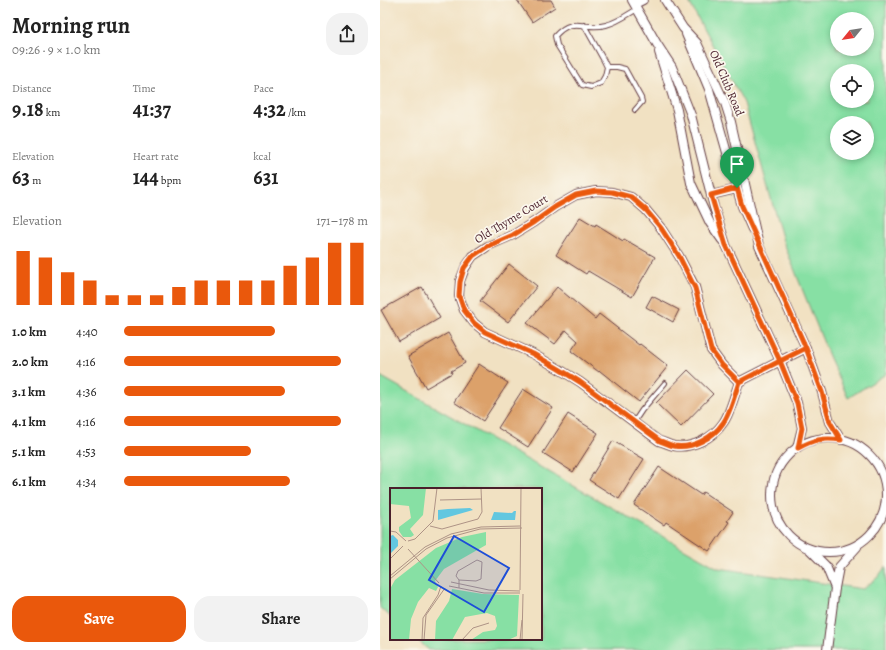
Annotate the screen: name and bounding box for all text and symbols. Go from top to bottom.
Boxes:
text: Morning run [12,11,130,41]
north arrow [830,12,874,56]
map controls [830,12,874,160]
button: share [326,13,368,55]
text: 09:26 · 9 × 1.0 km [12,41,101,58]
street label: Old Club Road [706,47,748,119]
button: locate [830,64,874,108]
text: Distance [12,81,51,96]
text: Time [133,81,156,96]
text: Pace [253,81,274,96]
text: 9.18 [12,96,44,123]
text: 41:37 [133,96,171,123]
text: 4:32 [253,96,286,123]
text: km [44,105,60,120]
text: /km [286,105,306,120]
button: layers [830,116,874,160]
pin [720,147,754,188]
text: Elevation [12,149,54,164]
text: Heart rate [133,149,179,164]
text: kcal [253,149,271,164]
icon: arrive [726,153,748,175]
text: 63 [12,164,30,191]
text: 144 [133,164,159,191]
text: 631 [253,164,278,191]
text: m [30,173,41,188]
text: bpm [159,173,181,188]
street label: Old Thyme Court [471,191,551,247]
text: Elevation [12,212,62,229]
text: 171–178 m [316,212,368,229]
text: 1.0 km [12,323,47,340]
text: 4:40 [76,323,98,340]
text: 2.0 km [12,353,48,370]
text: 4:16 [76,353,95,370]
text: 3.1 km [12,383,46,400]
text: 4:36 [76,383,96,400]
text: 4.1 km [12,413,46,430]
text: 4:16 [76,413,95,430]
text: 5.1 km [12,443,46,460]
text: 4:53 [76,443,96,460]
text: 6.1 km [12,473,46,490]
text: 4:34 [76,473,96,490]
inset map [390,488,542,640]
button: Save [12,596,186,642]
button: Share [194,596,368,642]

